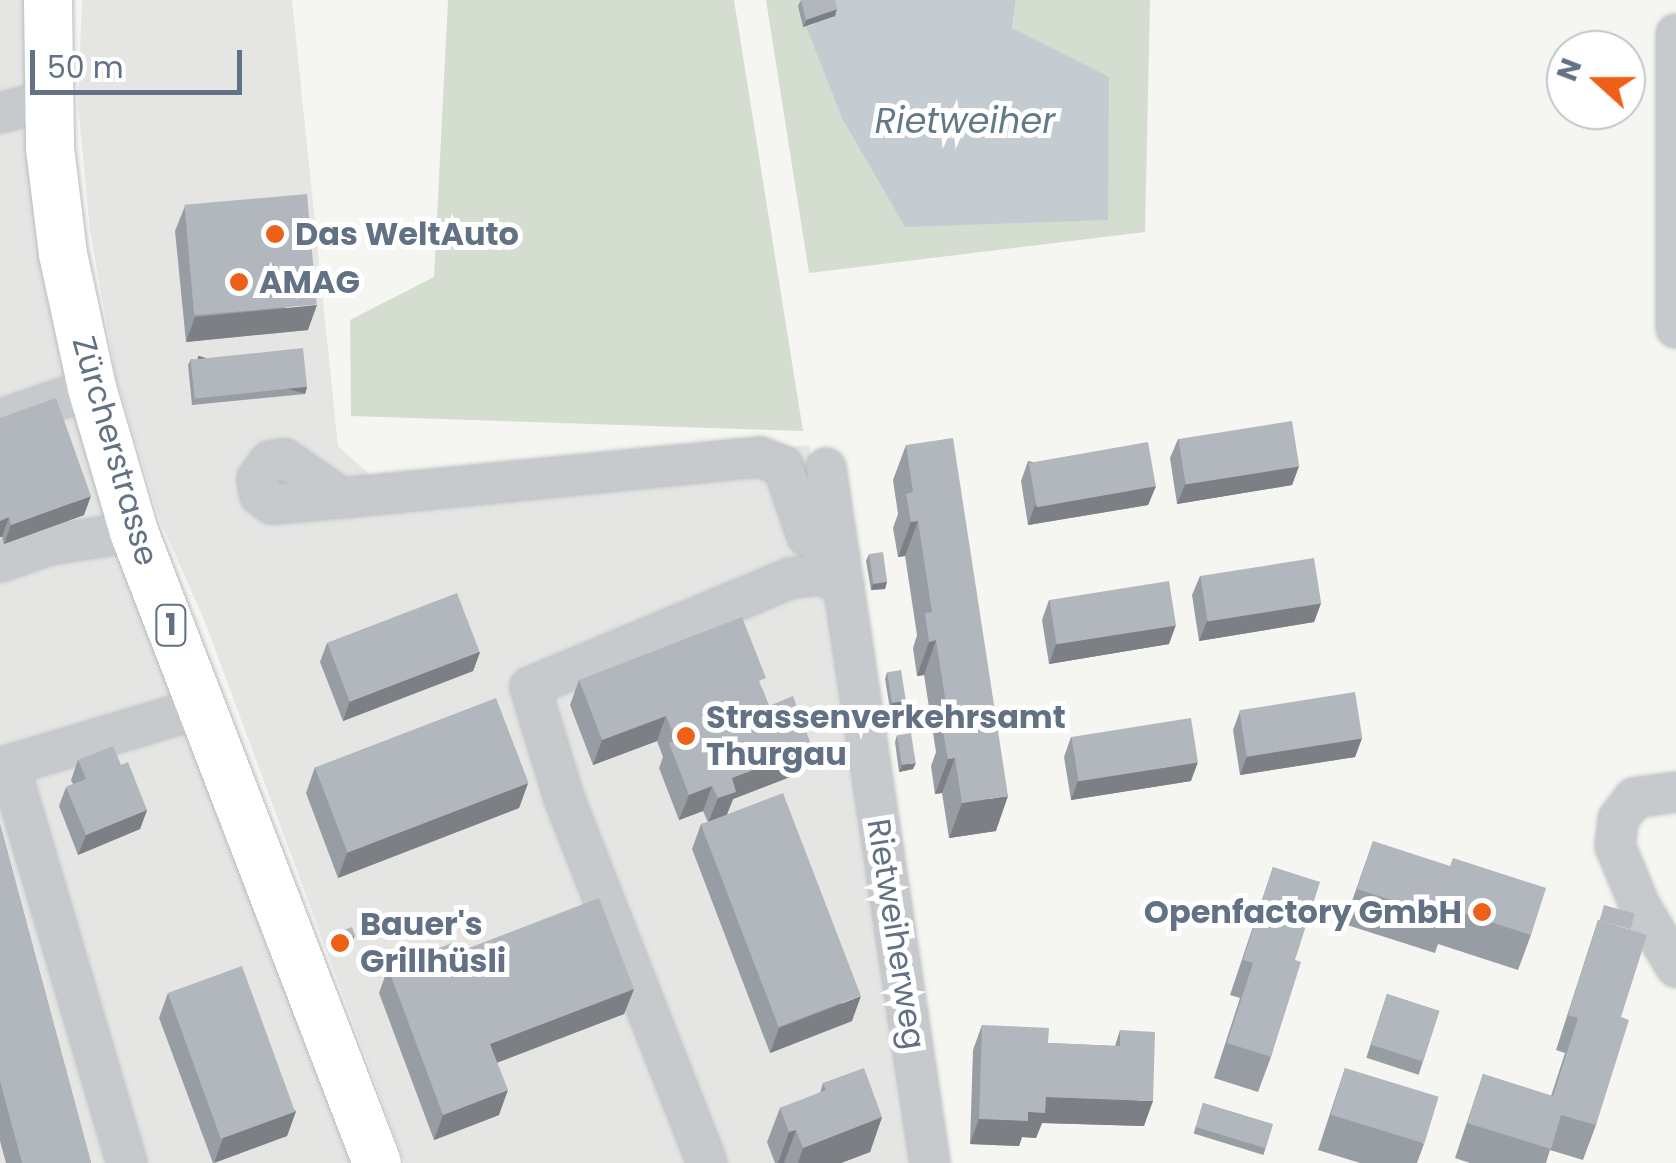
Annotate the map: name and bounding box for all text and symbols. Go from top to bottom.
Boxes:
scale bar [35,30,248,92]
north arrow [1546,30,1646,130]
text: 50 m [47,46,124,89]
text: N [1547,53,1591,87]
water label: Rietweiher [875,100,1055,142]
place label: Das WeltAuto [295,215,519,253]
marker: Das WeltAuto [264,223,286,245]
place label: AMAG [259,263,360,301]
marker: AMAG [228,271,250,293]
street label: Zürcherstrasse [64,332,166,570]
road number: 1 [154,600,188,650]
place label: Strassenverkehrsamt Thurgau [706,699,1066,774]
marker: Strassenverkehrsamt Thurgau [675,725,697,747]
street label: Rietweiherweg [859,816,933,1052]
place label: Openfactory GmbH [1144,893,1462,931]
marker: Openfactory GmbH [1471,901,1493,923]
place label: Bauer's Grillhüsli [360,906,506,981]
marker: Bauer's Grillhüsli [329,932,351,954]

